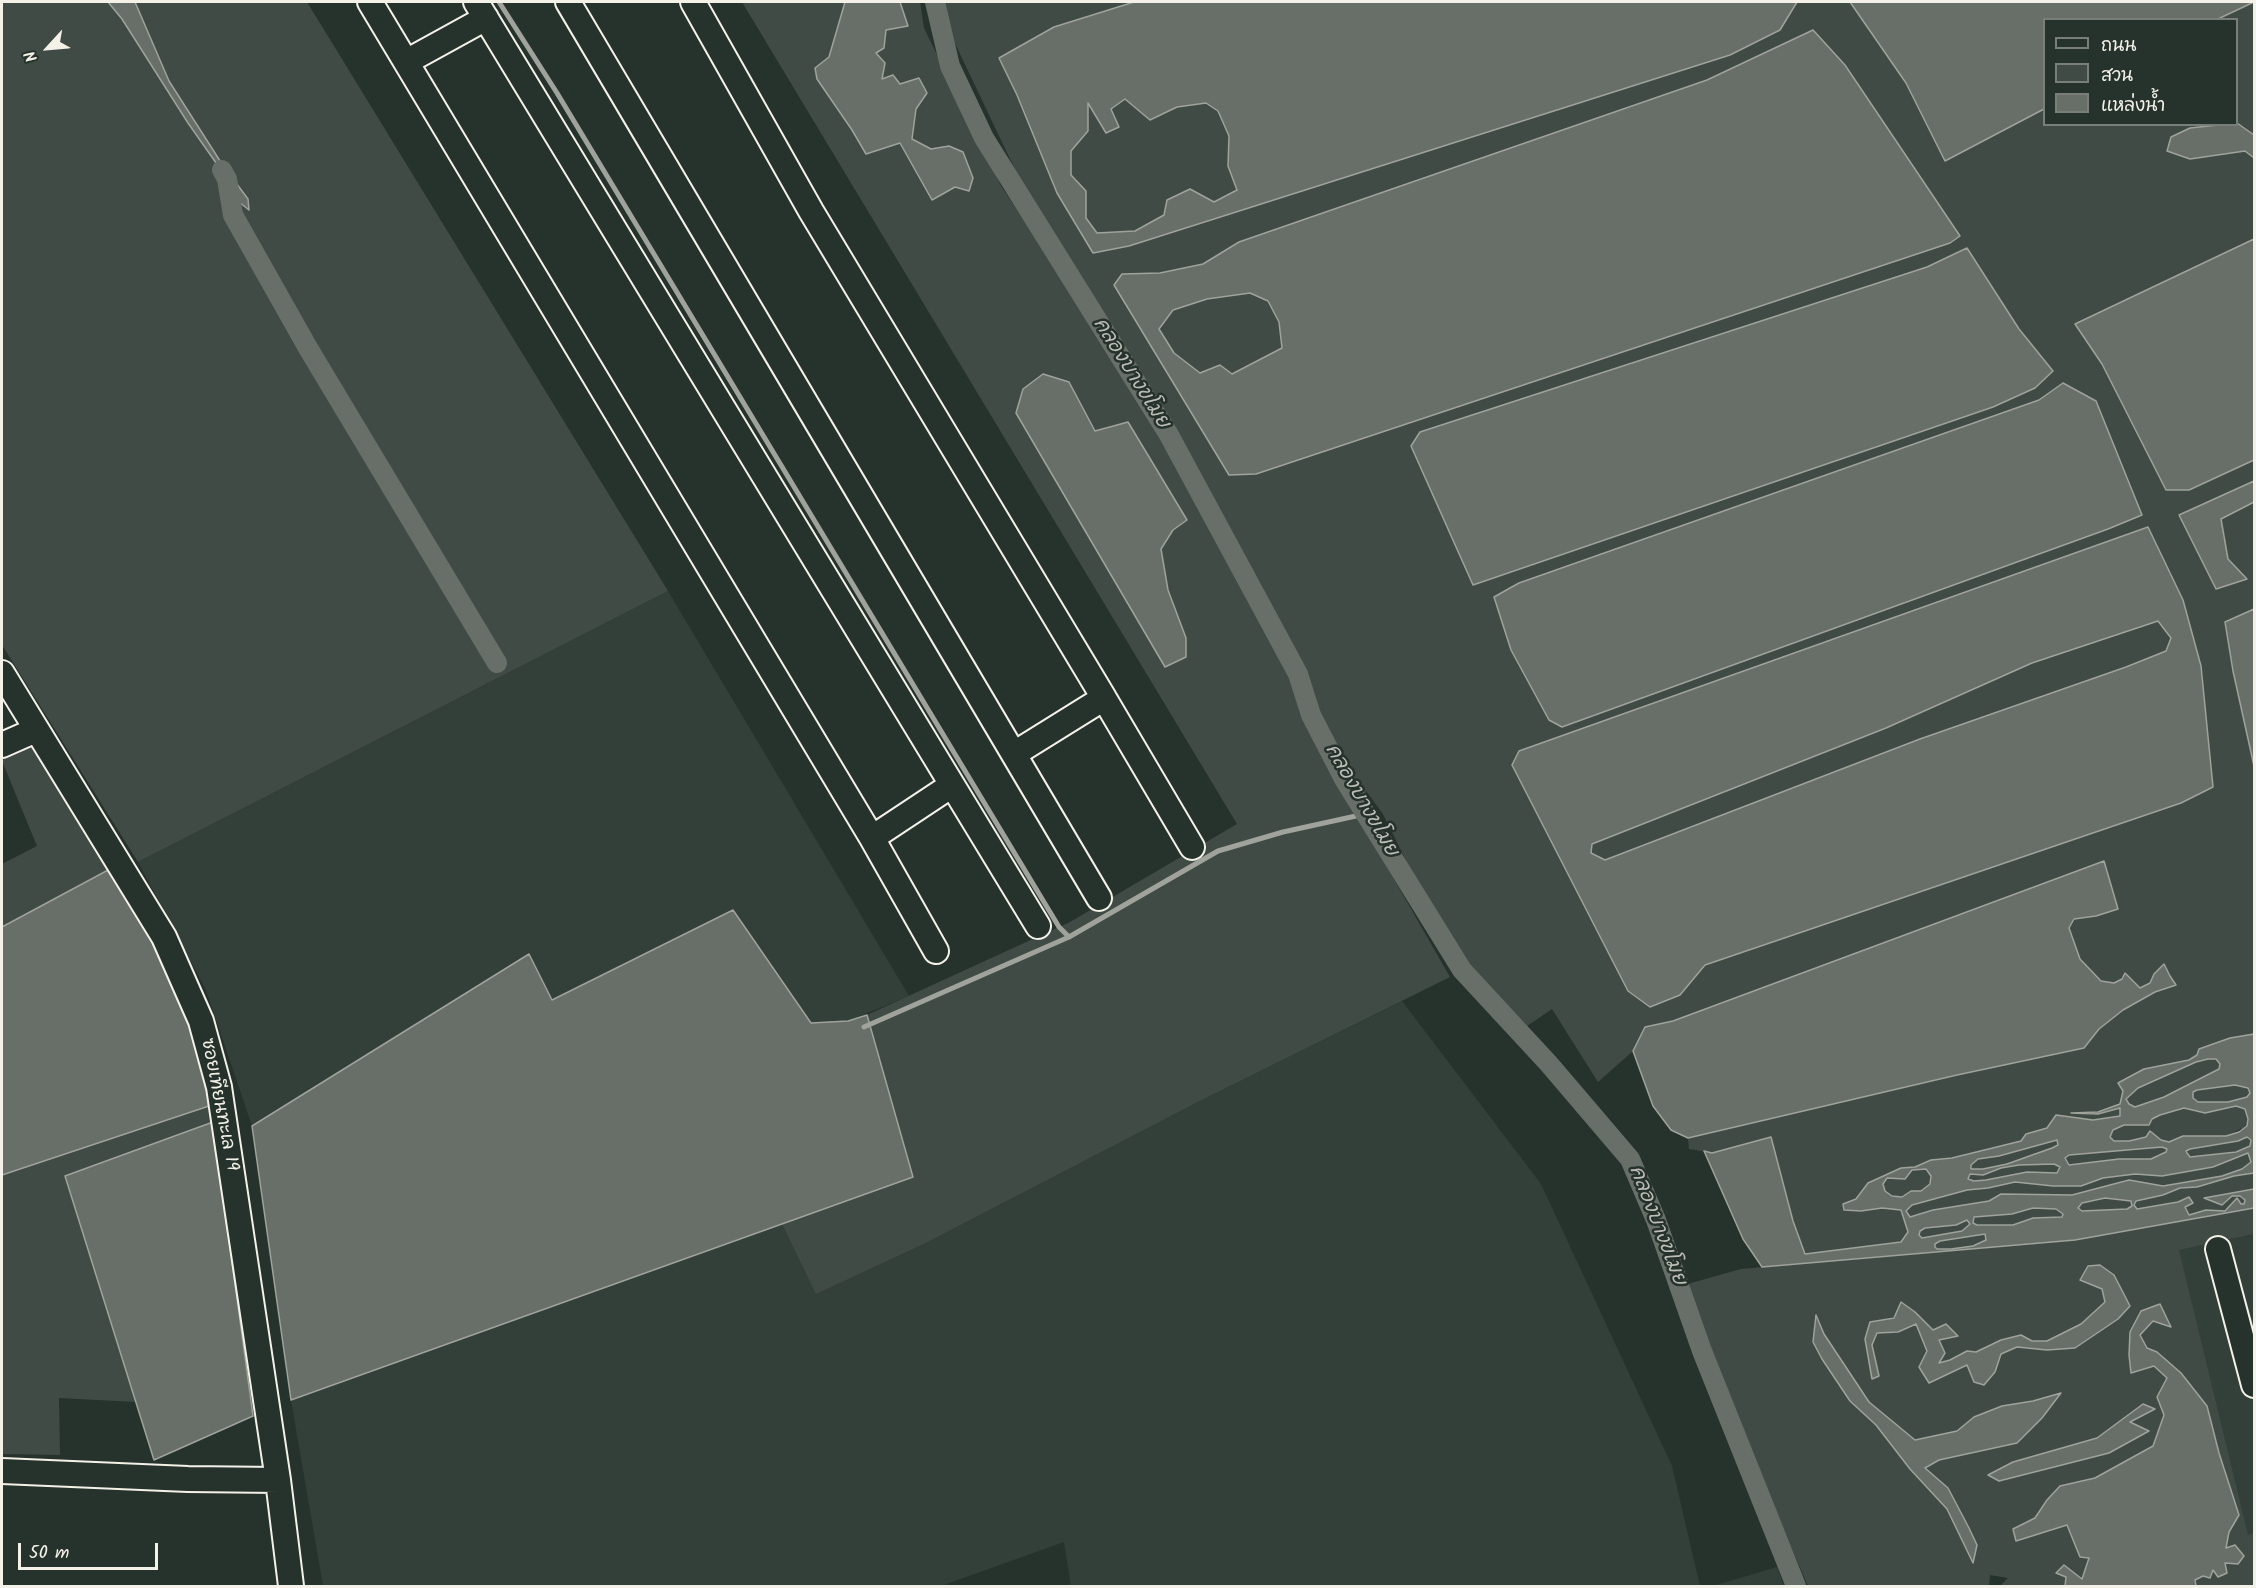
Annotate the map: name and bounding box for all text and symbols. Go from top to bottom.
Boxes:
north arrow [18,18,78,78]
legend [2043,18,2238,126]
text: ถนน [2101,32,2136,61]
text: N [18,46,45,66]
text: สวน [2101,62,2133,91]
text: แหล่งน้ำ [2101,92,2165,121]
water label: คลองบางขโมย [1086,314,1174,434]
water label: คลองบางขโมย [1318,740,1402,862]
street label: ซอยเทียนทะเล 19 [195,1037,241,1173]
water label: คลองบางขโมย [1622,1163,1690,1289]
scale bar [21,1531,160,1569]
text: 50 m [29,1539,69,1568]

